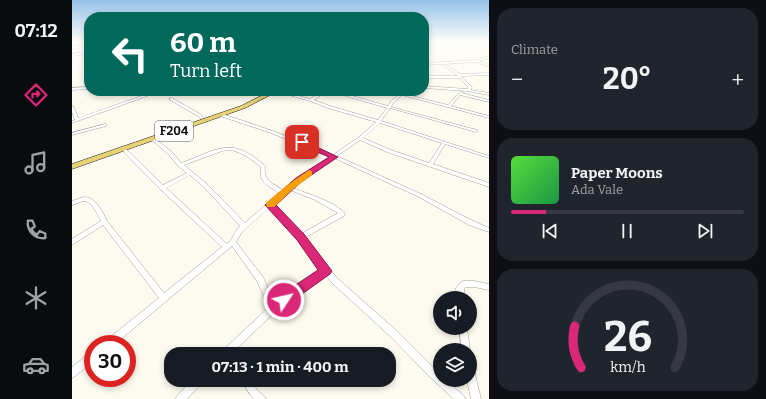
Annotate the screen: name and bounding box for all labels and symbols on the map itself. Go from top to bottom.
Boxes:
road number: F204 [155,121,193,141]
pin [285,125,319,159]
position arrow [263,279,305,321]
speed limit sign: 30 [84,335,136,387]

